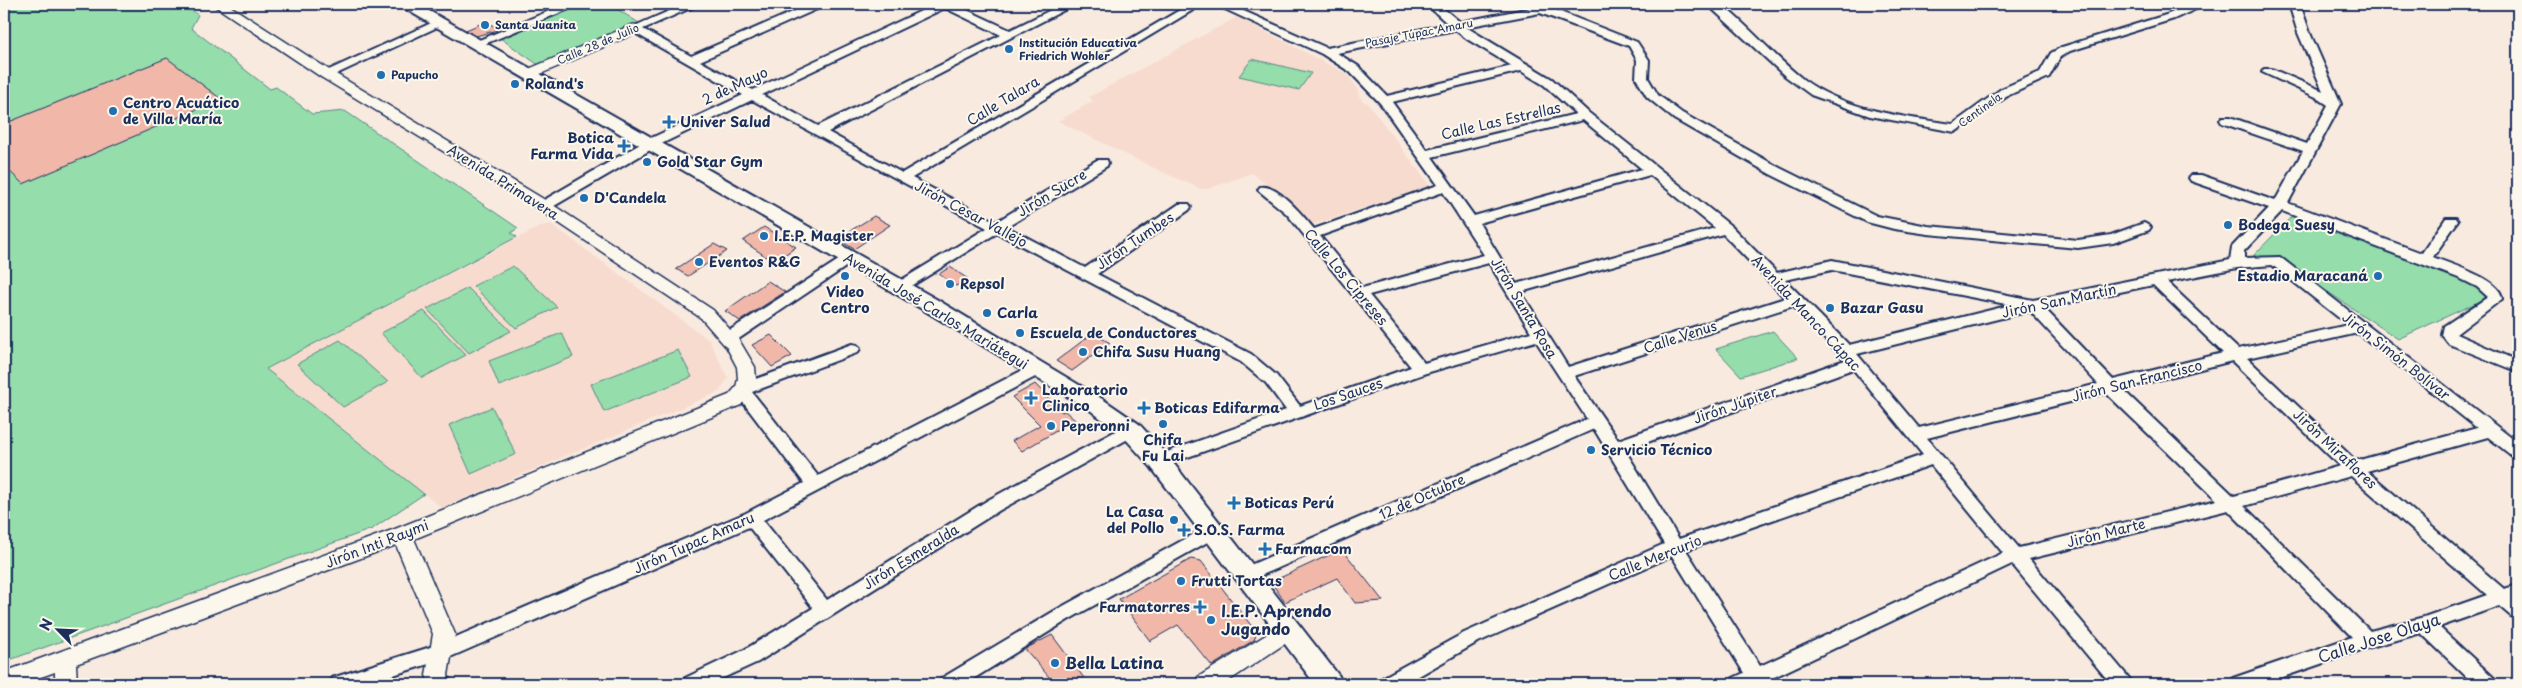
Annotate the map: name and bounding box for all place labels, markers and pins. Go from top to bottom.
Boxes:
place label: Santa Juanita [495,16,576,33]
marker: Santa Juanita [479,19,491,31]
place label: Institución Educativa Friedrich Wohler [1019,34,1137,64]
marker: Institución Educativa Friedrich Wohler [1003,43,1015,55]
place label: Papucho [391,66,439,83]
marker: Papucho [375,69,387,81]
place label: Roland's [525,73,584,94]
marker: Roland's [509,78,521,90]
place label: Centro Acuático de Villa María [123,92,239,129]
marker: Centro Acuático de Villa María [107,105,119,117]
place label: Univer Salud [680,111,771,132]
marker: Univer Salud [662,115,676,129]
place label: Botica Farma Vida [530,127,614,164]
marker: Botica Farma Vida [618,140,630,152]
place label: Gold Star Gym [657,151,763,172]
marker: Gold Star Gym [641,156,653,168]
place label: D'Candela [594,187,667,208]
marker: D'Candela [578,192,590,204]
place label: Bodega Suesy [2238,214,2335,235]
marker: Bodega Suesy [2222,219,2234,231]
place label: I.E.P. Magister [774,225,874,246]
marker: I.E.P. Magister [758,230,770,242]
place label: Eventos R&G [709,251,801,272]
marker: Eventos R&G [693,256,705,268]
place label: Estadio Maracaná [2237,265,2368,286]
marker: Video Centro [839,270,851,282]
marker: Estadio Maracaná [2372,270,2384,282]
place label: Repsol [960,273,1004,294]
marker: Repsol [944,278,956,290]
place label: Video Centro [821,281,869,318]
place label: Bazar Gasu [1840,297,1924,318]
place label: Carla [997,302,1038,323]
marker: Bazar Gasu [1824,302,1836,314]
marker: Carla [981,307,993,319]
place label: Escuela de Conductores [1030,322,1197,343]
marker: Escuela de Conductores [1014,327,1026,339]
place label: Chifa Susu Huang [1093,341,1221,362]
marker: Chifa Susu Huang [1077,346,1089,358]
place label: Laboratorio Clinico [1042,379,1128,416]
marker: Laboratorio Clinico [1024,391,1038,405]
place label: Boticas Edifarma [1154,397,1280,418]
marker: Boticas Edifarma [1138,402,1150,414]
place label: Peperonni [1061,415,1130,436]
marker: Chifa Fu Lai [1157,418,1169,430]
marker: Peperonni [1045,420,1057,432]
place label: Chifa Fu Lai [1142,429,1184,466]
place label: Servicio Técnico [1601,439,1712,460]
marker: Servicio Técnico [1585,444,1597,456]
place label: Boticas Perú [1244,492,1334,513]
marker: Boticas Perú [1228,497,1240,509]
place label: La Casa del Pollo [1106,501,1164,538]
marker: La Casa del Pollo [1168,514,1180,526]
place label: S.O.S. Farma [1194,519,1285,540]
marker: S.O.S. Farma [1178,524,1190,536]
place label: Farmacom [1275,538,1352,559]
marker: Farmacom [1259,543,1271,555]
place label: Frutti Tortas [1191,570,1282,591]
marker: Frutti Tortas [1175,575,1187,587]
place label: Farmatorres [1099,596,1190,617]
place label: I.E.P. Aprendo Jugando [1221,598,1331,640]
marker: Farmatorres [1194,601,1206,613]
marker: I.E.P. Aprendo Jugando [1205,614,1217,626]
place label: Bella Latina [1065,650,1164,674]
marker: Bella Latina [1049,657,1061,669]

